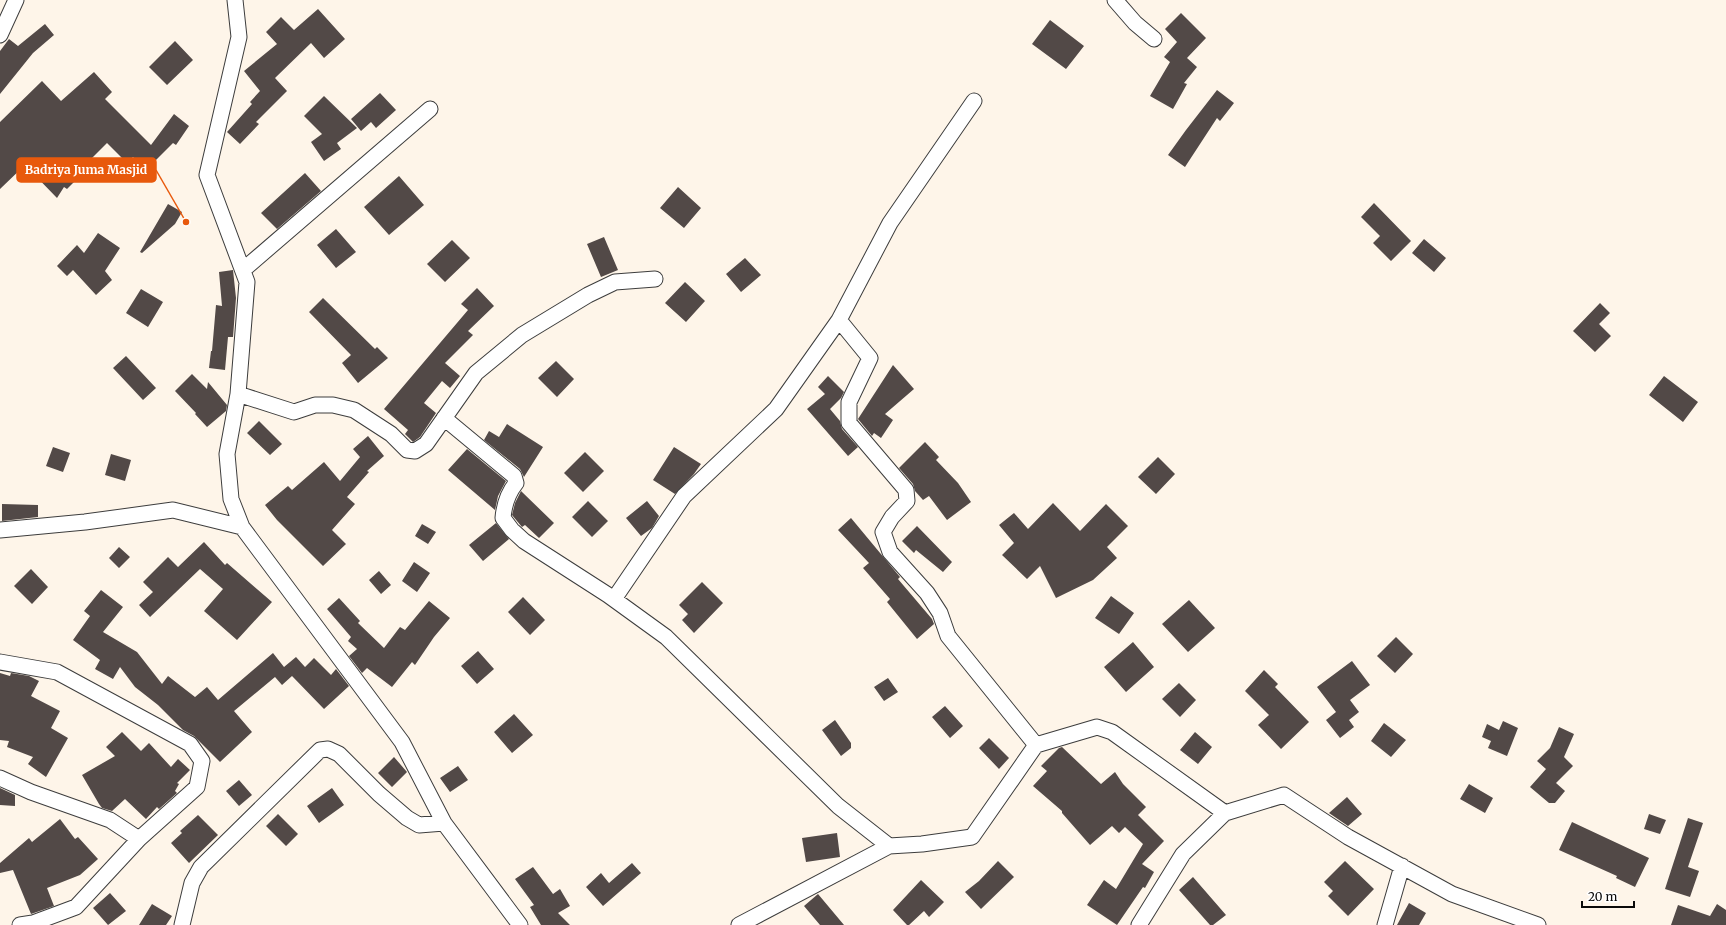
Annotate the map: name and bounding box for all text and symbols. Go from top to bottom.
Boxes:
callout: Badriya Juma Masjid [17,158,156,182]
text: Badriya Juma Masjid [25,162,148,177]
scale bar [1582,883,1634,909]
text: 20 m [1588,889,1617,904]

